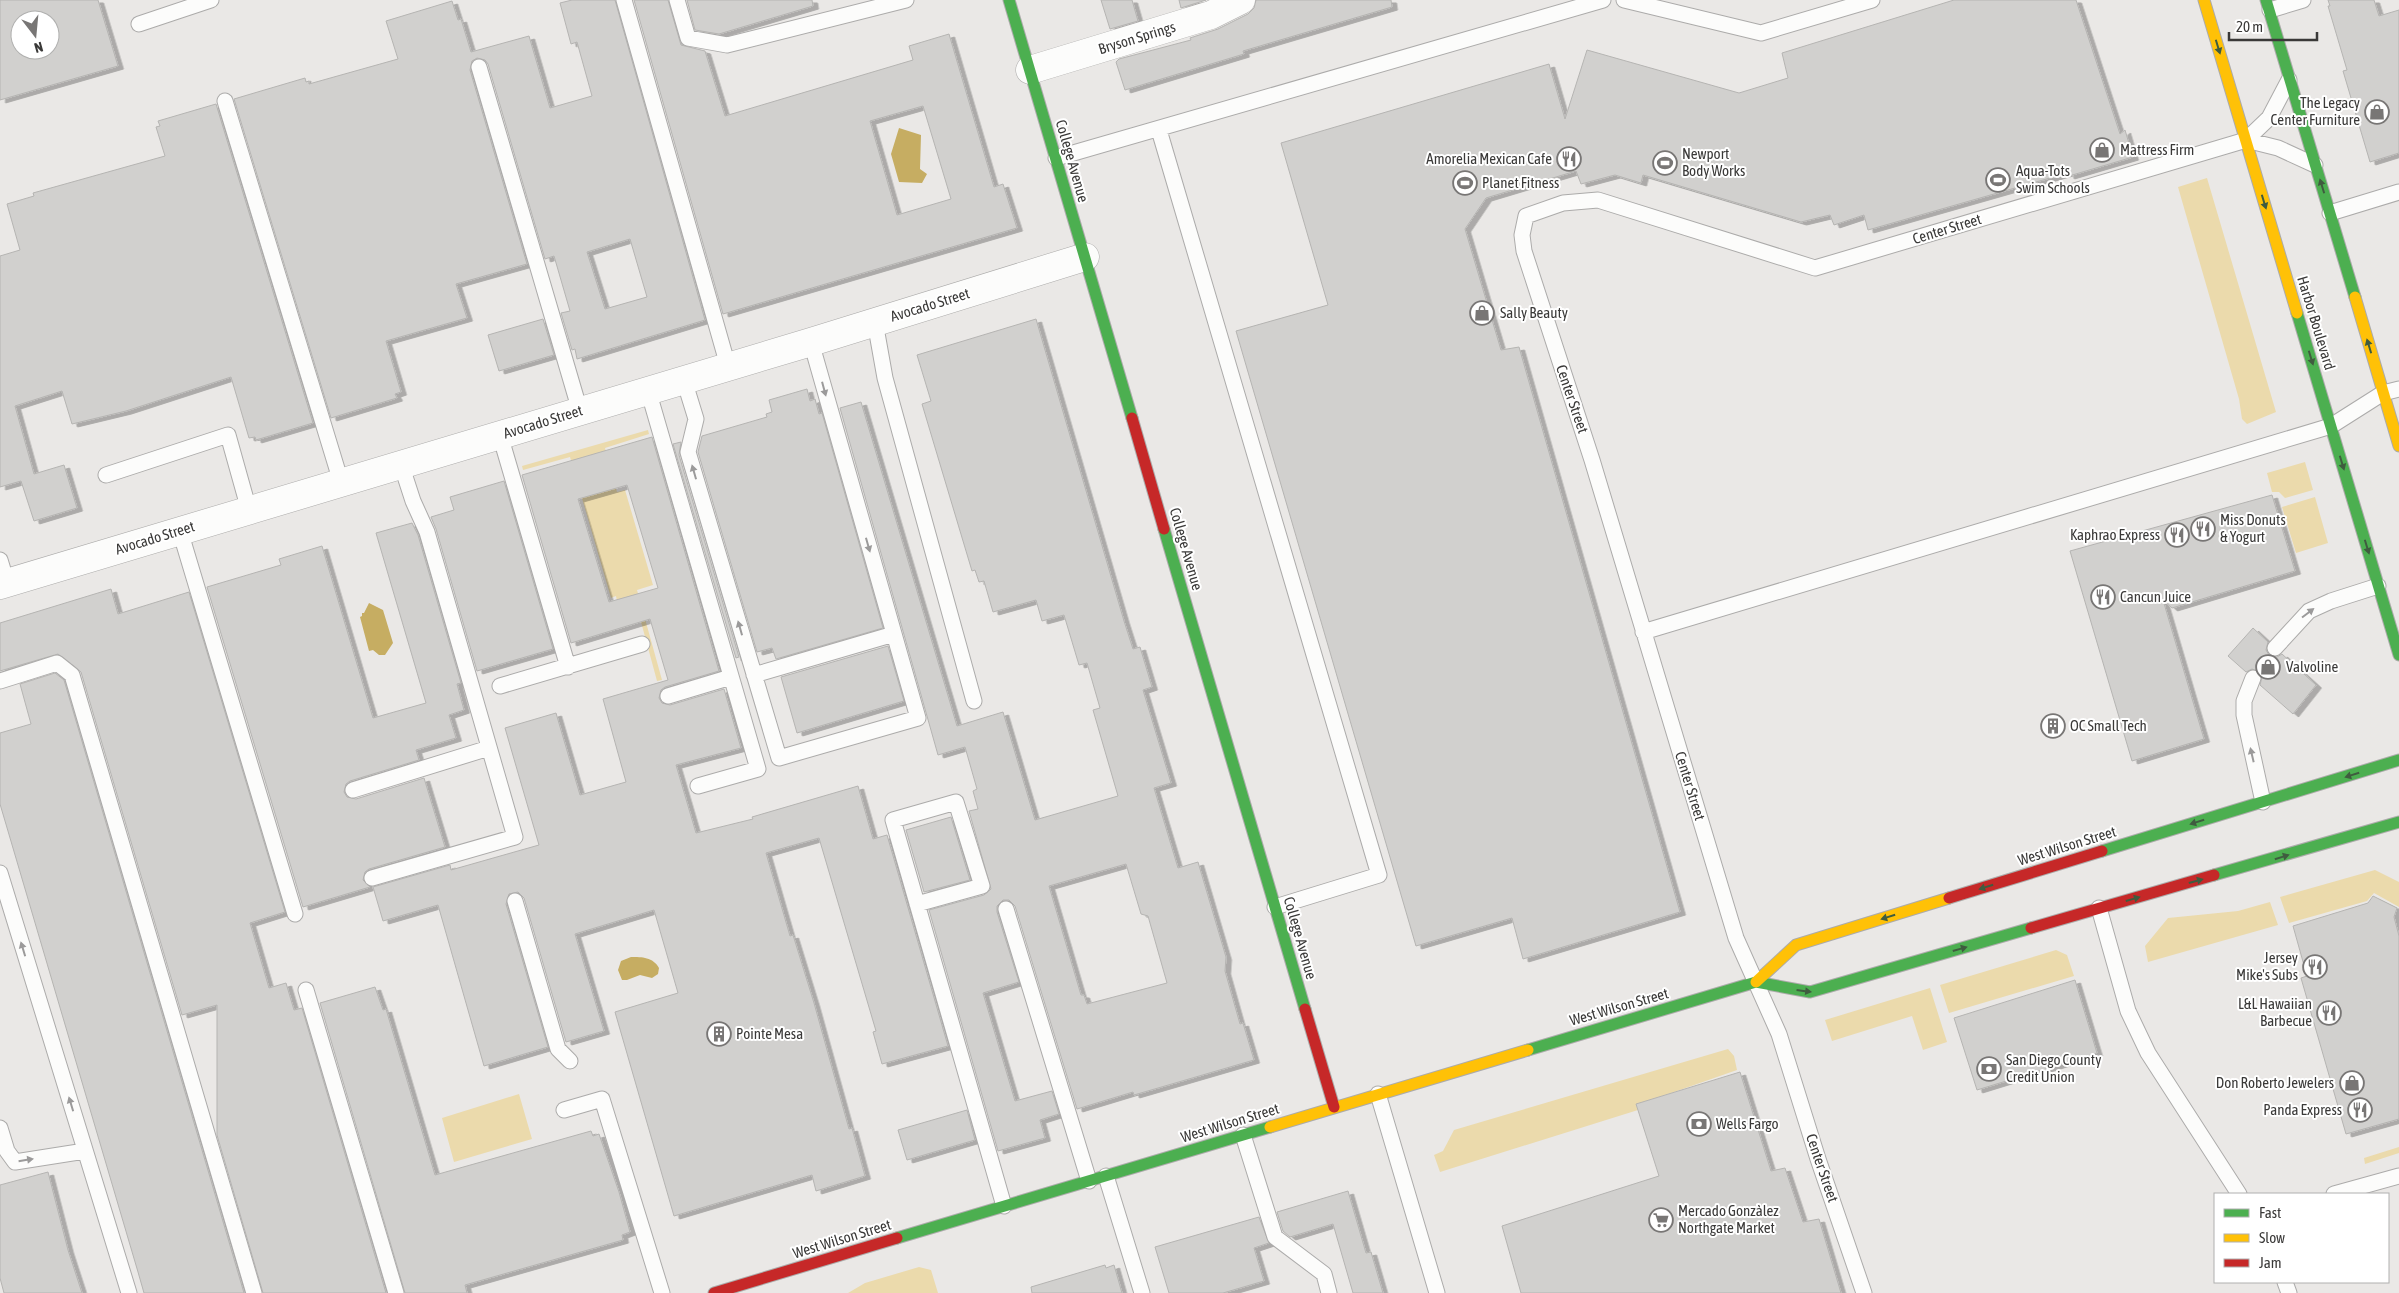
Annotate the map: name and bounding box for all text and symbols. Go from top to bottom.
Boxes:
north arrow [10,10,60,60]
scale bar [2229,10,2316,42]
street label: Bryson Springs [1096,18,1177,57]
text: 20 m [2236,18,2263,35]
text: N [32,39,45,56]
one-way arrow [2215,39,2223,54]
place label: The Legacy Center Furniture [2271,94,2360,128]
shop icon: The Legacy Center Furniture [2364,99,2390,125]
street label: College Avenue [1053,118,1092,204]
shop icon: Mattress Firm [2089,137,2115,163]
place label: Mattress Firm [2120,141,2194,158]
place label: Newport Body Works [1682,145,1745,179]
restaurant icon: Amorelia Mexican Cafe [1556,146,1582,172]
place label: Amorelia Mexican Cafe [1426,150,1552,167]
sports icon: Newport Body Works [1652,150,1678,176]
place label: Aqua-Tots Swim Schools [2016,162,2090,196]
sports icon: Aqua-Tots Swim Schools [1985,167,2011,193]
sports icon: Planet Fitness [1452,170,1478,196]
place label: Planet Fitness [1482,174,1559,191]
one-way arrow [2317,178,2325,193]
one-way arrow [2261,195,2269,210]
street label: Center Street [1910,210,1983,247]
street label: Harbor Boulevard [2294,274,2339,372]
street label: Avocado Street [888,284,972,325]
shop icon: Sally Beauty [1469,300,1495,326]
place label: Sally Beauty [1500,304,1568,321]
one-way arrow [2365,338,2373,353]
one-way arrow [2307,351,2315,366]
street label: Center Street [1553,362,1592,435]
one-way arrow [821,381,829,396]
street label: Avocado Street [501,401,585,442]
one-way arrow [2338,456,2346,471]
one-way arrow [690,464,698,479]
street label: College Avenue [1167,506,1206,592]
place label: Miss Donuts & Yogurt [2220,511,2286,545]
restaurant icon: Miss Donuts & Yogurt [2190,516,2216,542]
street label: Avocado Street [113,517,197,558]
restaurant icon: Kaphrao Express [2164,522,2190,548]
place label: Kaphrao Express [2070,526,2160,543]
one-way arrow [865,538,873,553]
one-way arrow [2363,540,2371,555]
restaurant icon: Cancun Juice [2090,584,2116,610]
place label: Cancun Juice [2120,588,2191,605]
one-way arrow [2302,608,2315,618]
one-way arrow [736,620,744,635]
shop icon: Valvoline [2255,654,2281,680]
place label: Valvoline [2286,658,2338,675]
building icon: OC Small Tech [2040,713,2066,739]
place label: OC Small Tech [2070,717,2147,734]
one-way arrow [2248,747,2256,762]
street label: Center Street [1672,749,1709,822]
one-way arrow [2345,771,2360,779]
one-way arrow [2189,819,2204,827]
street label: West Wilson Street [2016,823,2118,869]
one-way arrow [2274,852,2289,860]
one-way arrow [2189,877,2204,885]
one-way arrow [1978,883,1993,891]
one-way arrow [2125,894,2140,902]
street label: College Avenue [1281,895,1320,981]
one-way arrow [1881,913,1896,921]
one-way arrow [18,941,26,956]
one-way arrow [1953,944,1968,952]
place label: Jersey Mike's Subs [2236,949,2298,983]
restaurant icon: Jersey Mike's Subs [2302,954,2328,980]
street label: West Wilson Street [1568,984,1670,1029]
one-way arrow [1796,987,1812,995]
place label: L&L Hawaiian Barbecue [2238,995,2312,1029]
restaurant icon: L&L Hawaiian Barbecue [2316,1000,2342,1026]
building icon: Pointe Mesa [706,1021,732,1047]
place label: Pointe Mesa [736,1025,803,1042]
place label: San Diego County Credit Union [2006,1051,2101,1085]
bank icon: San Diego County Credit Union [1976,1056,2002,1082]
shop icon: Don Roberto Jewelers [2339,1070,2365,1096]
place label: Don Roberto Jewelers [2216,1074,2334,1091]
one-way arrow [66,1097,74,1112]
restaurant icon: Panda Express [2347,1097,2373,1123]
street label: West Wilson Street [1179,1100,1281,1146]
place label: Panda Express [2263,1101,2342,1118]
bank icon: Wells Fargo [1686,1111,1712,1137]
place label: Wells Fargo [1716,1115,1778,1132]
street label: Center Street [1803,1131,1842,1204]
one-way arrow [18,1156,34,1164]
legend [2214,1193,2389,1283]
place label: Mercado Gonzàlez Northgate Market [1678,1202,1779,1236]
text: Fast [2259,1204,2281,1221]
supermarket icon: Mercado Gonzàlez Northgate Market [1648,1207,1674,1233]
street label: West Wilson Street [791,1216,893,1262]
text: Slow [2259,1229,2285,1246]
text: Jam [2259,1254,2282,1271]

